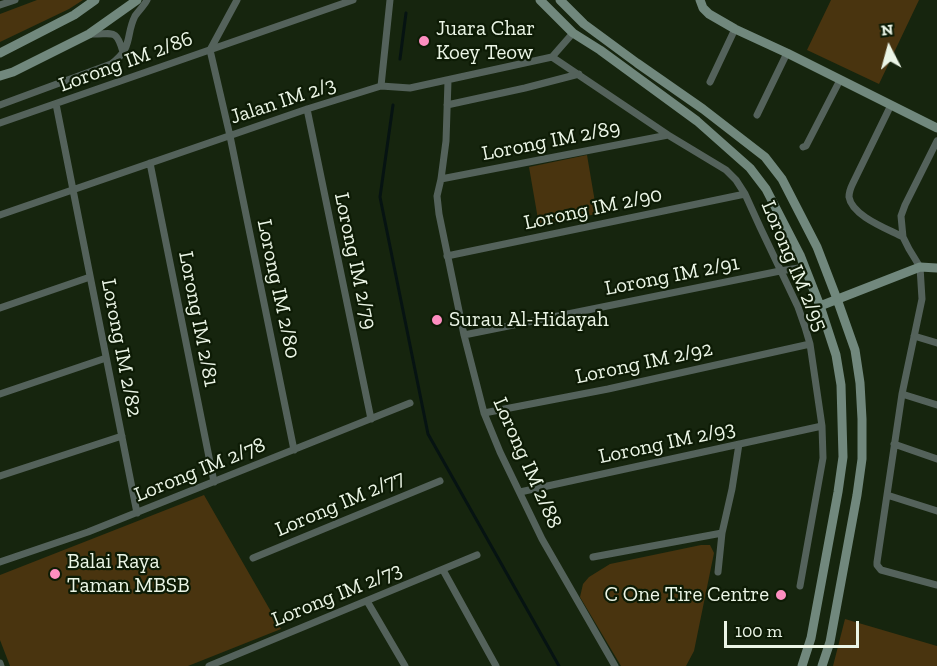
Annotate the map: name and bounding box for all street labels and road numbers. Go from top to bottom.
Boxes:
street label: Lorong IM 2/86 [56,26,196,98]
street label: Jalan IM 2/3 [227,72,339,130]
street label: Lorong IM 2/89 [480,115,622,167]
street label: Lorong IM 2/90 [522,182,664,236]
street label: Lorong IM 2/79 [328,190,382,332]
street label: Lorong IM 2/95 [755,197,833,335]
street label: Lorong IM 2/80 [251,217,305,361]
street label: Lorong IM 2/81 [173,249,223,389]
street label: Lorong IM 2/91 [602,251,742,301]
street label: Lorong IM 2/82 [95,277,147,419]
street label: Lorong IM 2/92 [573,336,715,390]
street label: Lorong IM 2/88 [487,394,567,532]
street label: Lorong IM 2/93 [596,416,738,470]
street label: Lorong IM 2/78 [131,432,269,508]
street label: Lorong IM 2/77 [272,465,408,543]
street label: Lorong IM 2/73 [268,557,406,633]

